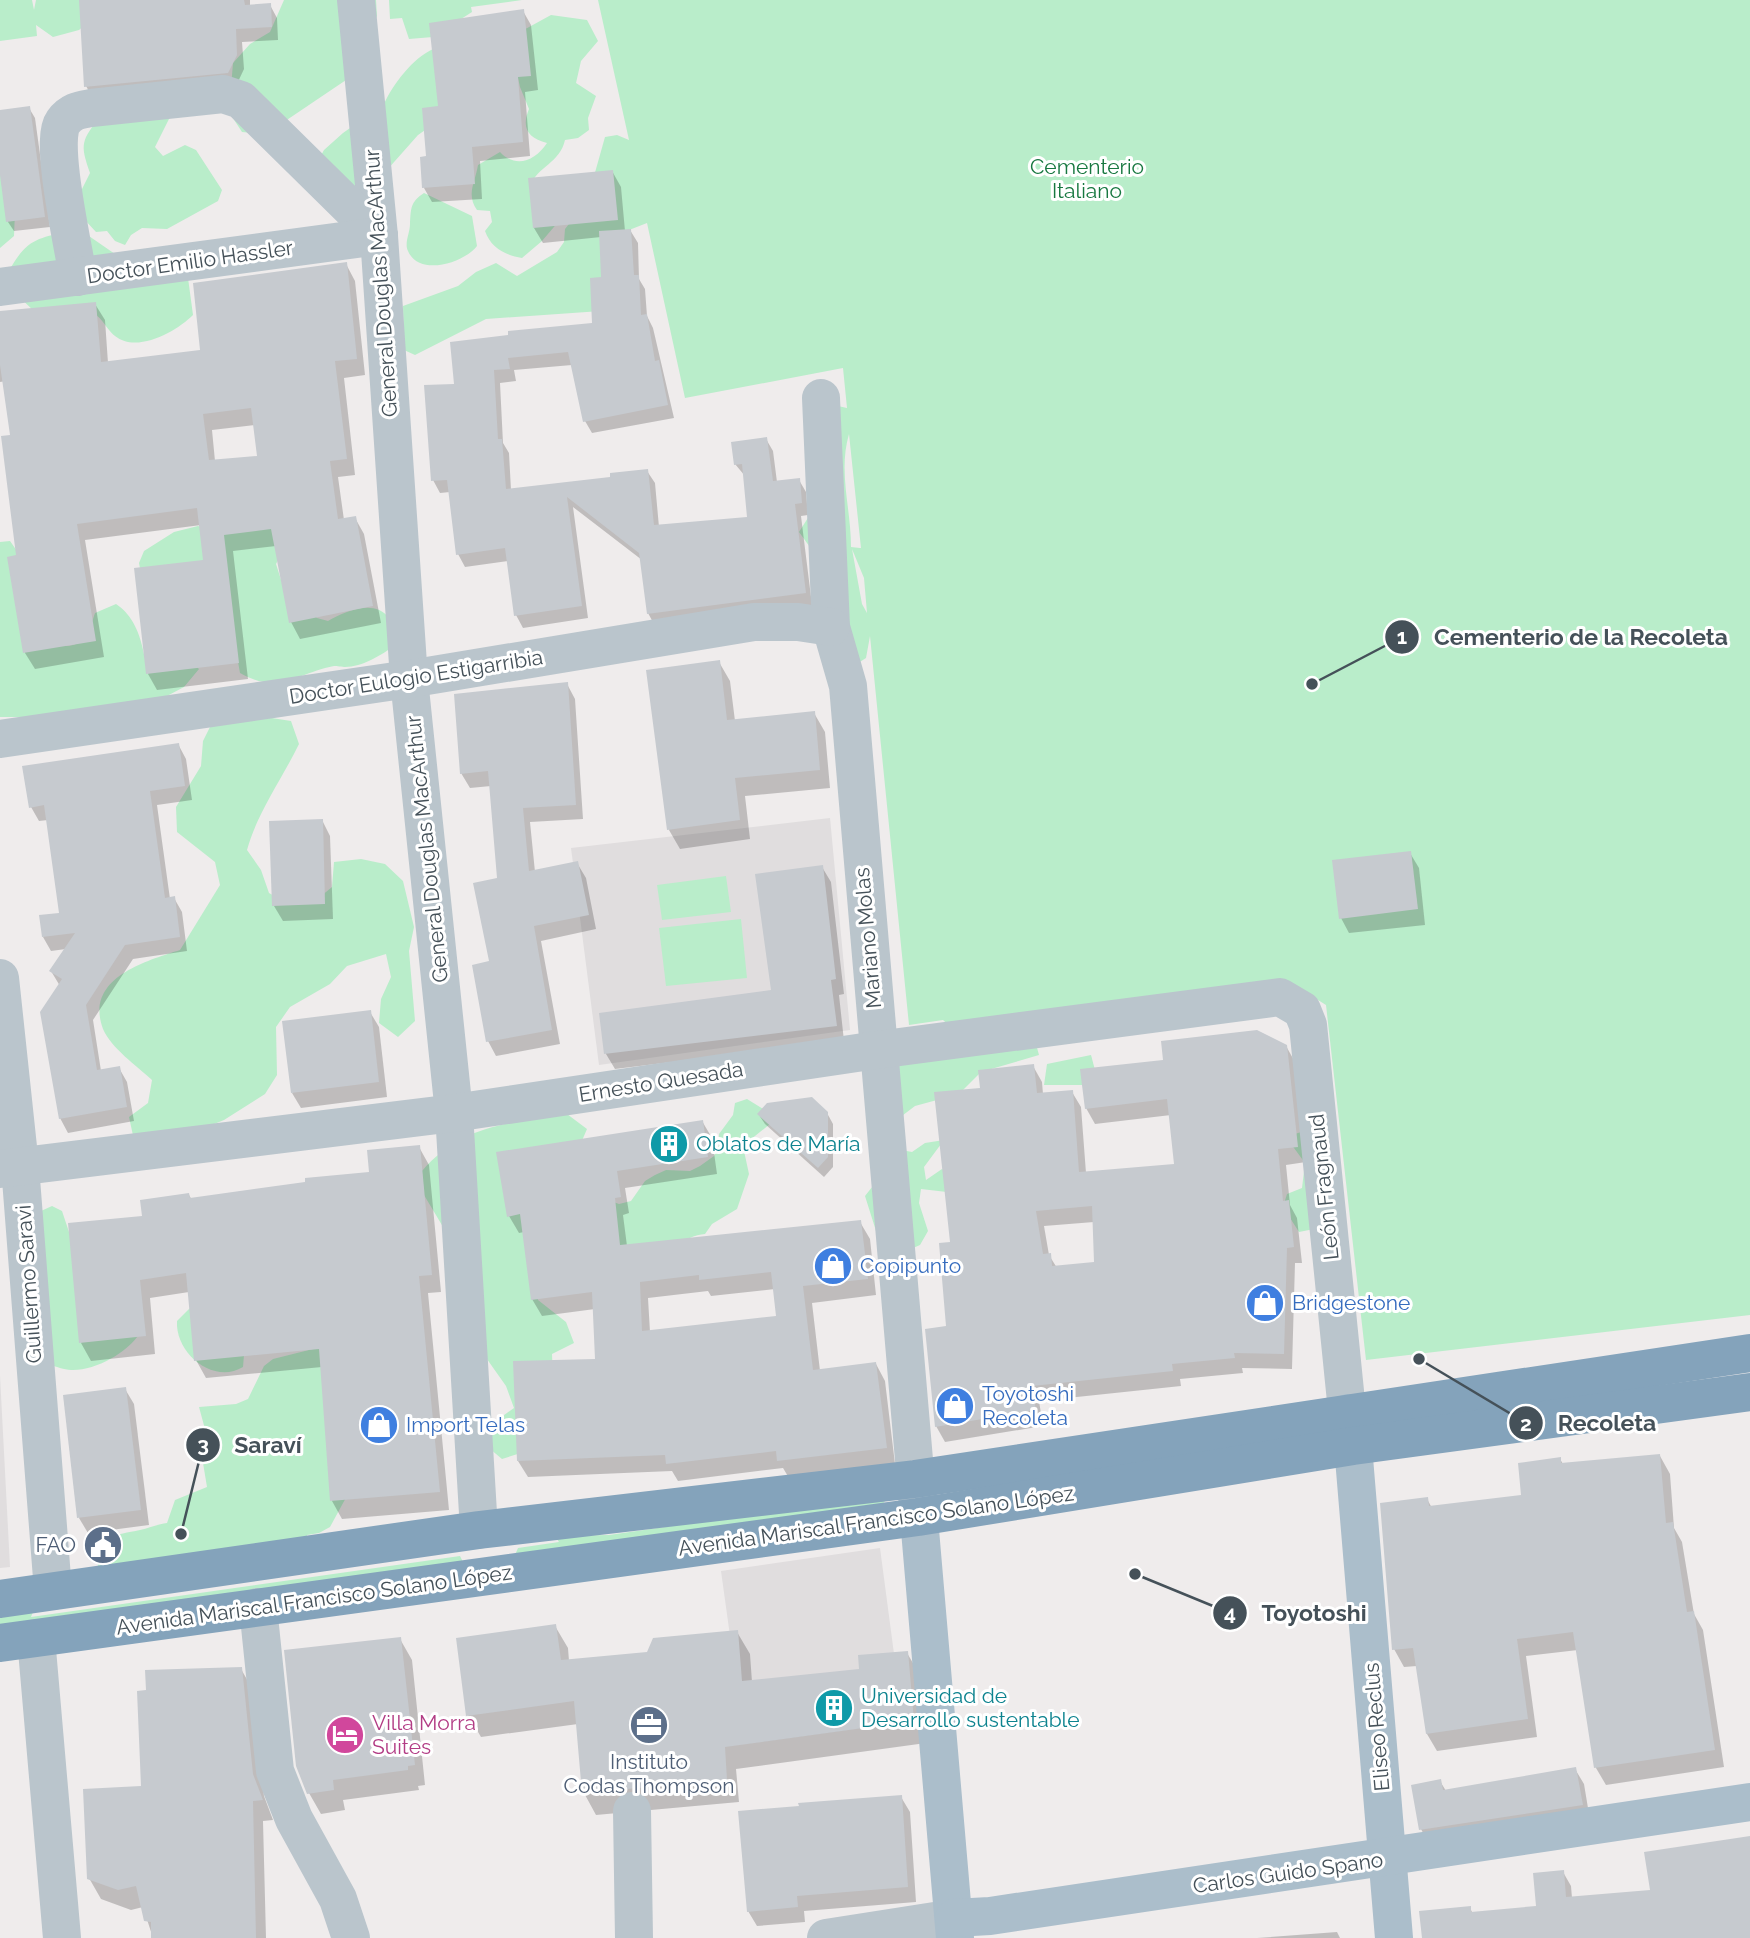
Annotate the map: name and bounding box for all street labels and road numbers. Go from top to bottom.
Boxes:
street label: General Douglas MacArthur [359,148,402,418]
street label: Doctor Emilio Hassler [85,235,295,288]
street label: Doctor Eulogio Estigarribia [287,644,545,709]
street label: General Douglas MacArthur [400,714,453,984]
street label: Mariano Molas [849,867,886,1010]
street label: Ernesto Quesada [577,1056,745,1107]
street label: León Fragnaud [1303,1113,1344,1261]
street label: Guillermo Saravi [10,1204,47,1364]
street label: Avenida Mariscal Francisco Solano López [677,1480,1075,1561]
street label: Avenida Mariscal Francisco Solano López [115,1559,513,1640]
street label: Eliseo Reclus [1358,1662,1395,1792]
street label: Carlos Guido Spano [1191,1847,1385,1898]

